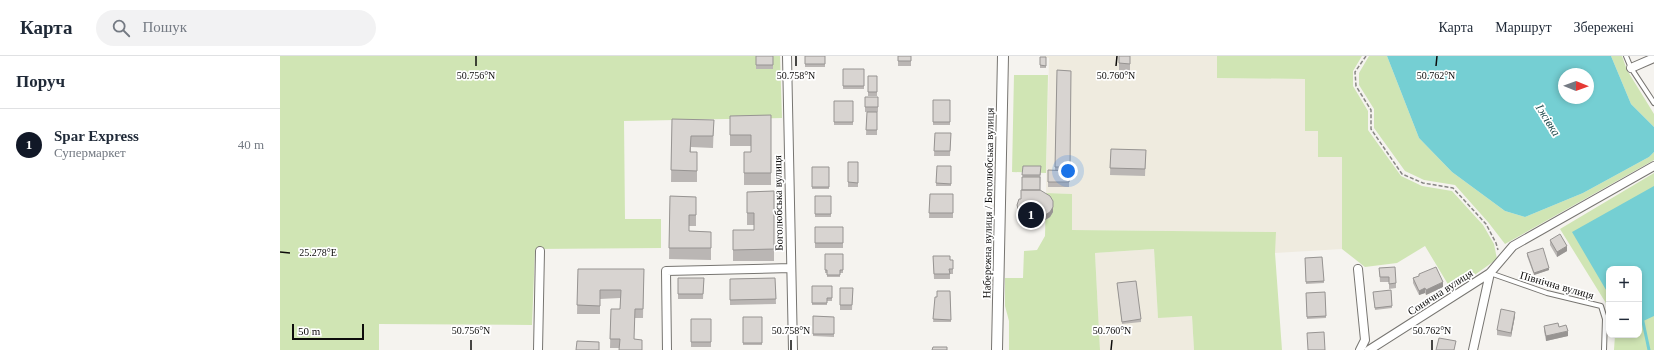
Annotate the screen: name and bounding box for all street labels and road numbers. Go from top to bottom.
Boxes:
street label: Набережна вулиця / Боголюбська вулиця [980,107,996,299]
street label: Боголюбська вулиця [771,155,785,251]
street label: Сонячна вулиця [1405,267,1475,317]
street label: Північна вулиця [1519,269,1595,301]

